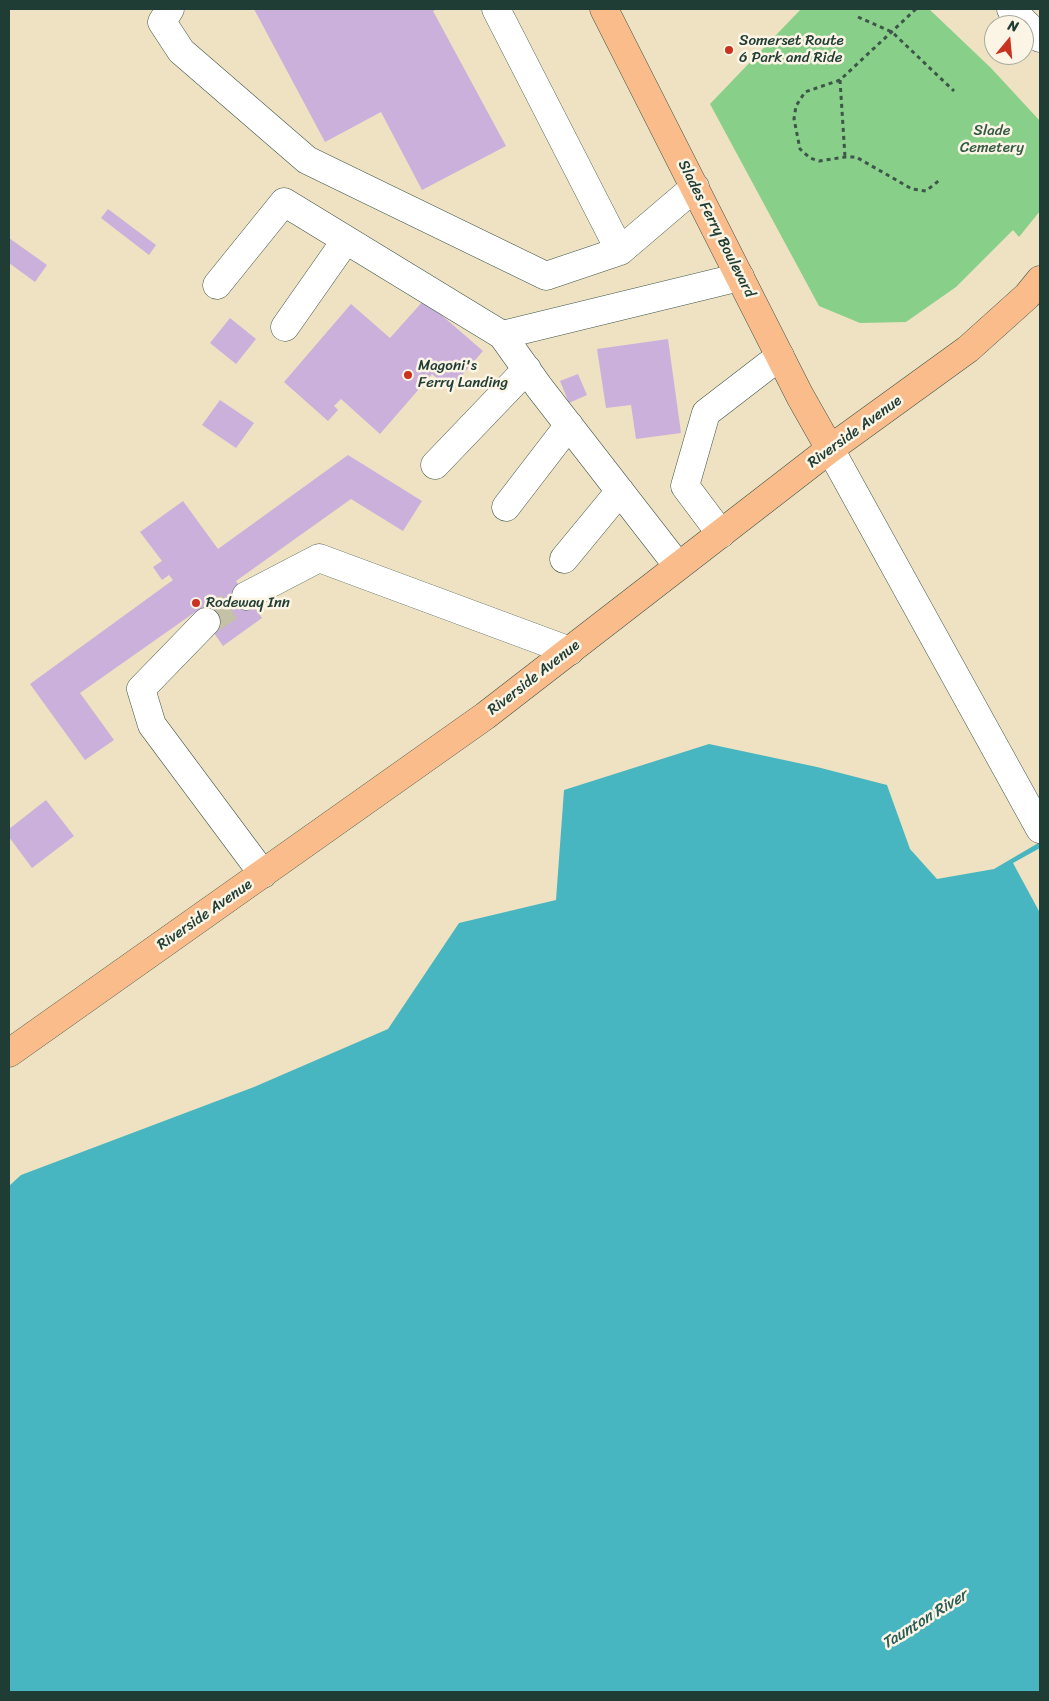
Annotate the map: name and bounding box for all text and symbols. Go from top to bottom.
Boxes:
text: N [1005,13,1022,40]
north arrow [984,15,1034,65]
place label: Somerset Route 6 Park and Ride [739,32,844,67]
marker: Somerset Route 6 Park and Ride [723,44,735,56]
park label: Slade Cemetery [960,122,1024,157]
street label: Slades Ferry Boulevard [674,157,758,301]
place label: Magoni's Ferry Landing [418,357,508,392]
marker: Magoni's Ferry Landing [402,369,414,381]
street label: Riverside Avenue [805,392,905,472]
place label: Rodeway Inn [206,594,290,612]
marker: Rodeway Inn [190,597,202,609]
street label: Riverside Avenue [484,637,584,719]
street label: Riverside Avenue [154,876,256,954]
water label: Taunton River [879,1586,971,1654]

